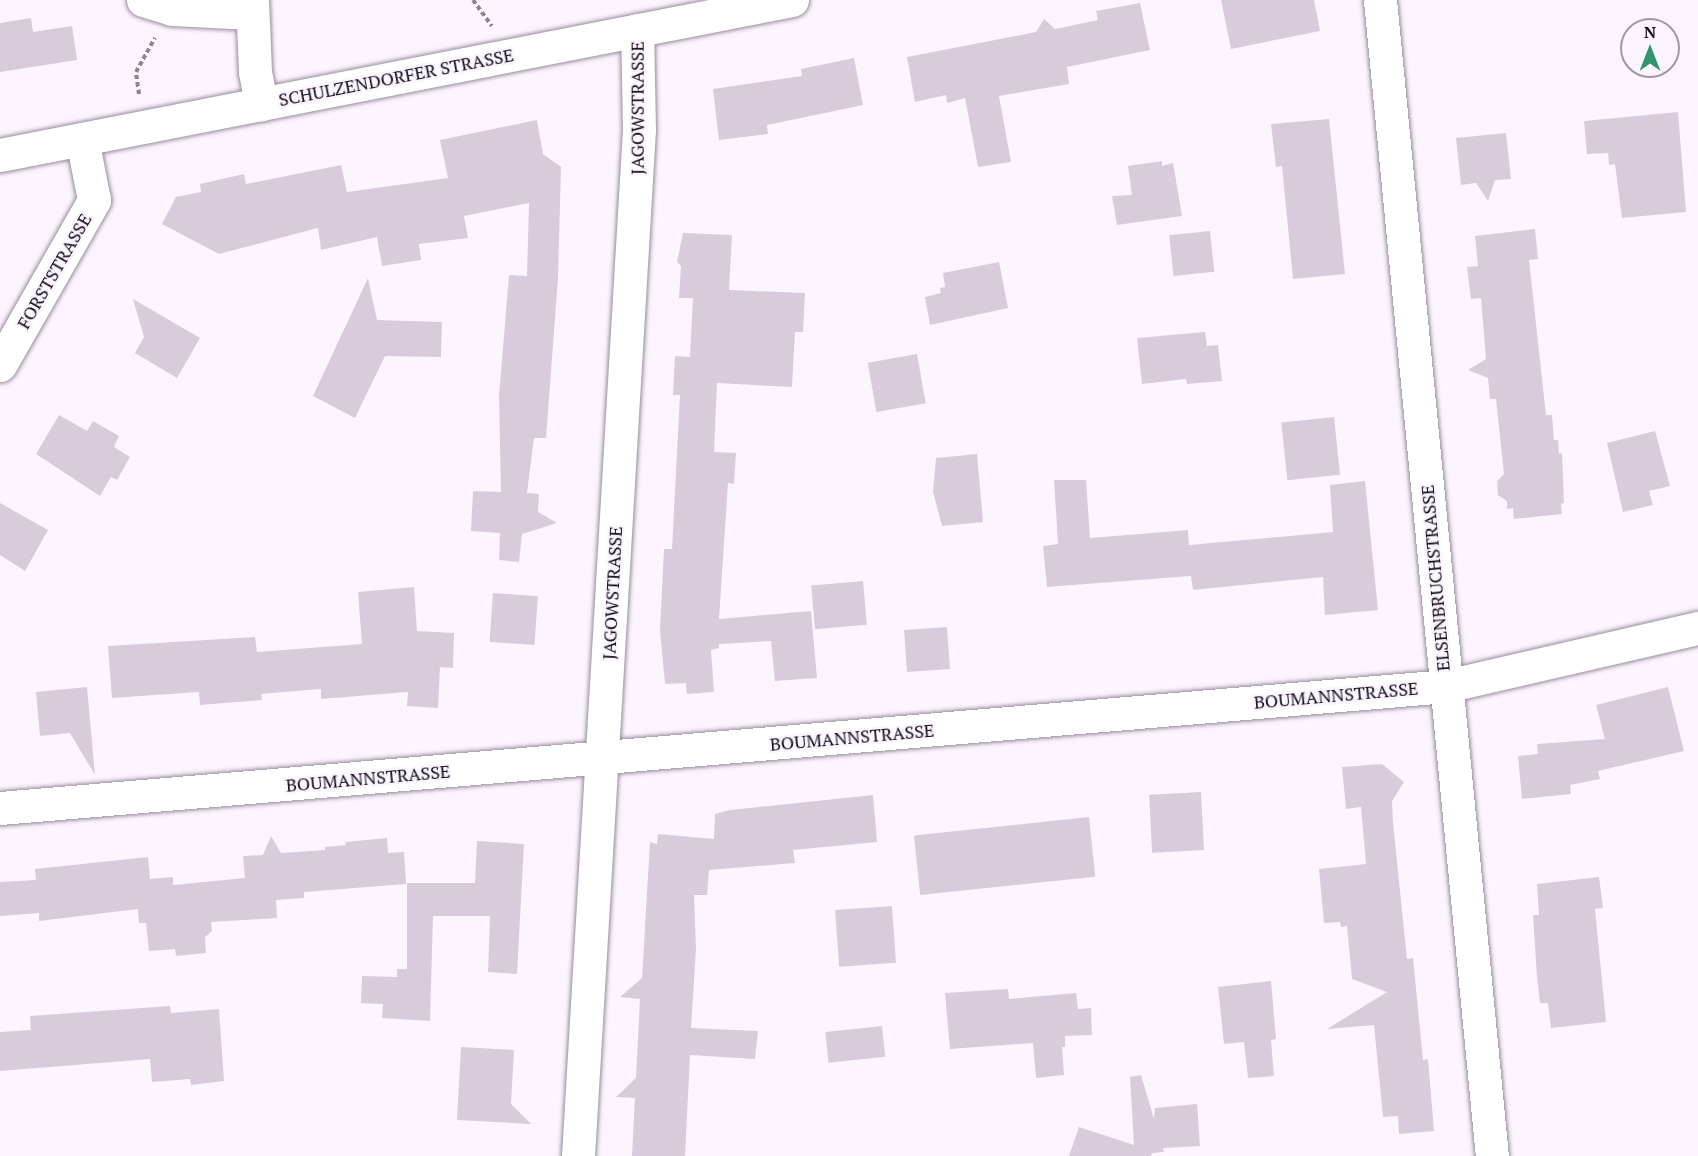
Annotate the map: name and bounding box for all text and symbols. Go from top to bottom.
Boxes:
north arrow [1620,18,1680,78]
text: N [1644,21,1656,43]
street label: JAGOWSTRASSE [626,41,648,175]
street label: SCHULZENDORFER STRASSE [277,44,515,110]
street label: FORSTSTRASSE [12,209,96,333]
street label: ELSENBRUCHSTRASSE [1416,484,1454,672]
street label: JAGOWSTRASSE [598,526,626,660]
street label: BOUMANNSTRASSE [1253,677,1419,713]
street label: BOUMANNSTRASSE [769,719,935,755]
street label: BOUMANNSTRASSE [285,760,451,796]

